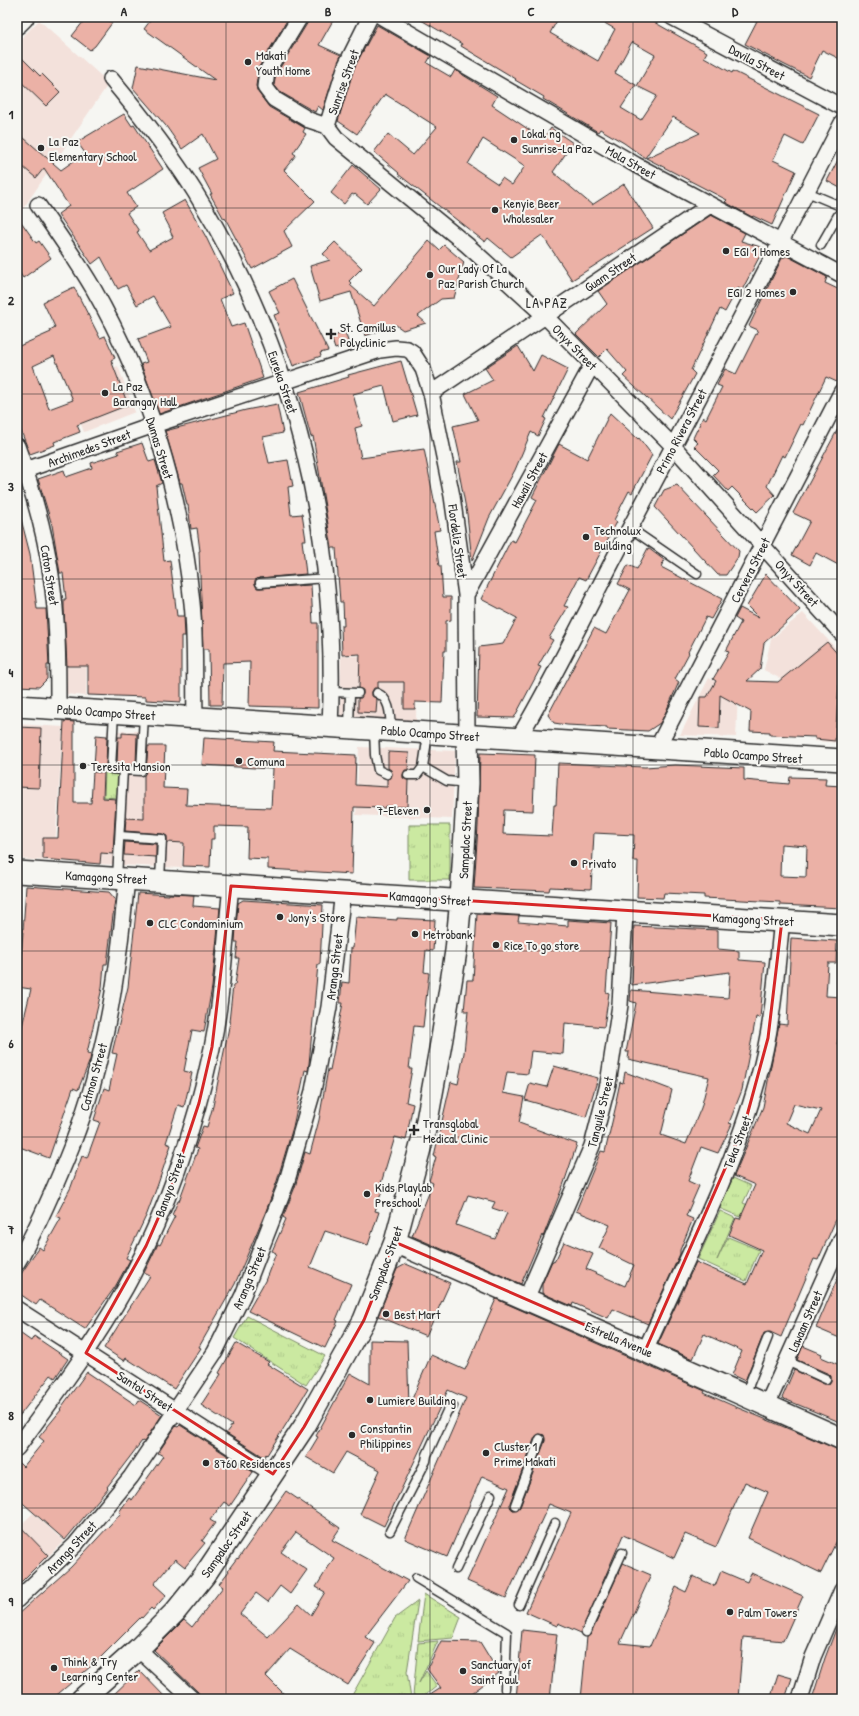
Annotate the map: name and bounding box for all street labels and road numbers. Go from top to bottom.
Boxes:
street label: Davila Street [726,40,789,85]
street label: Sunrise Street [323,46,363,117]
street label: Mola Street [603,141,660,183]
street label: Guam Street [581,248,640,296]
street label: Onyx Street [548,320,602,374]
street label: Eureka Street [264,348,302,416]
street label: Primo Rivera Street [651,385,711,477]
street label: Dumas Street [142,415,178,482]
street label: Archimedes Street [45,424,134,471]
street label: Hawaii Street [506,448,552,511]
street label: Flordeliz Street [444,502,472,579]
street label: Cervera Street [726,534,774,606]
street label: Caton Street [36,543,64,607]
street label: Onyx Street [771,556,823,611]
street label: Pablo Ocampo Street [56,700,156,724]
street label: Pablo Ocampo Street [380,721,480,745]
street label: Pablo Ocampo Street [703,743,803,767]
street label: Sampaloc Street [454,800,476,879]
street label: Kamagong Street [65,866,148,888]
street label: Kamagong Street [389,886,472,910]
street label: Kamagong Street [712,908,795,930]
street label: Aranga Street [321,932,347,1001]
street label: Catmon Street [75,1040,111,1113]
street label: Tanguile Street [582,1074,618,1150]
street label: Teka Street [719,1113,755,1171]
street label: Banuyo Street [150,1150,190,1219]
street label: Sampaloc Street [363,1223,407,1303]
street label: Aranga Street [228,1243,270,1312]
street label: Lawaan Street [784,1287,827,1354]
street label: Estrella Avenue [582,1317,656,1361]
street label: Santol Street [114,1366,177,1416]
street label: Sampaloc Street [196,1507,256,1581]
street label: Aranga Street [42,1516,101,1577]

